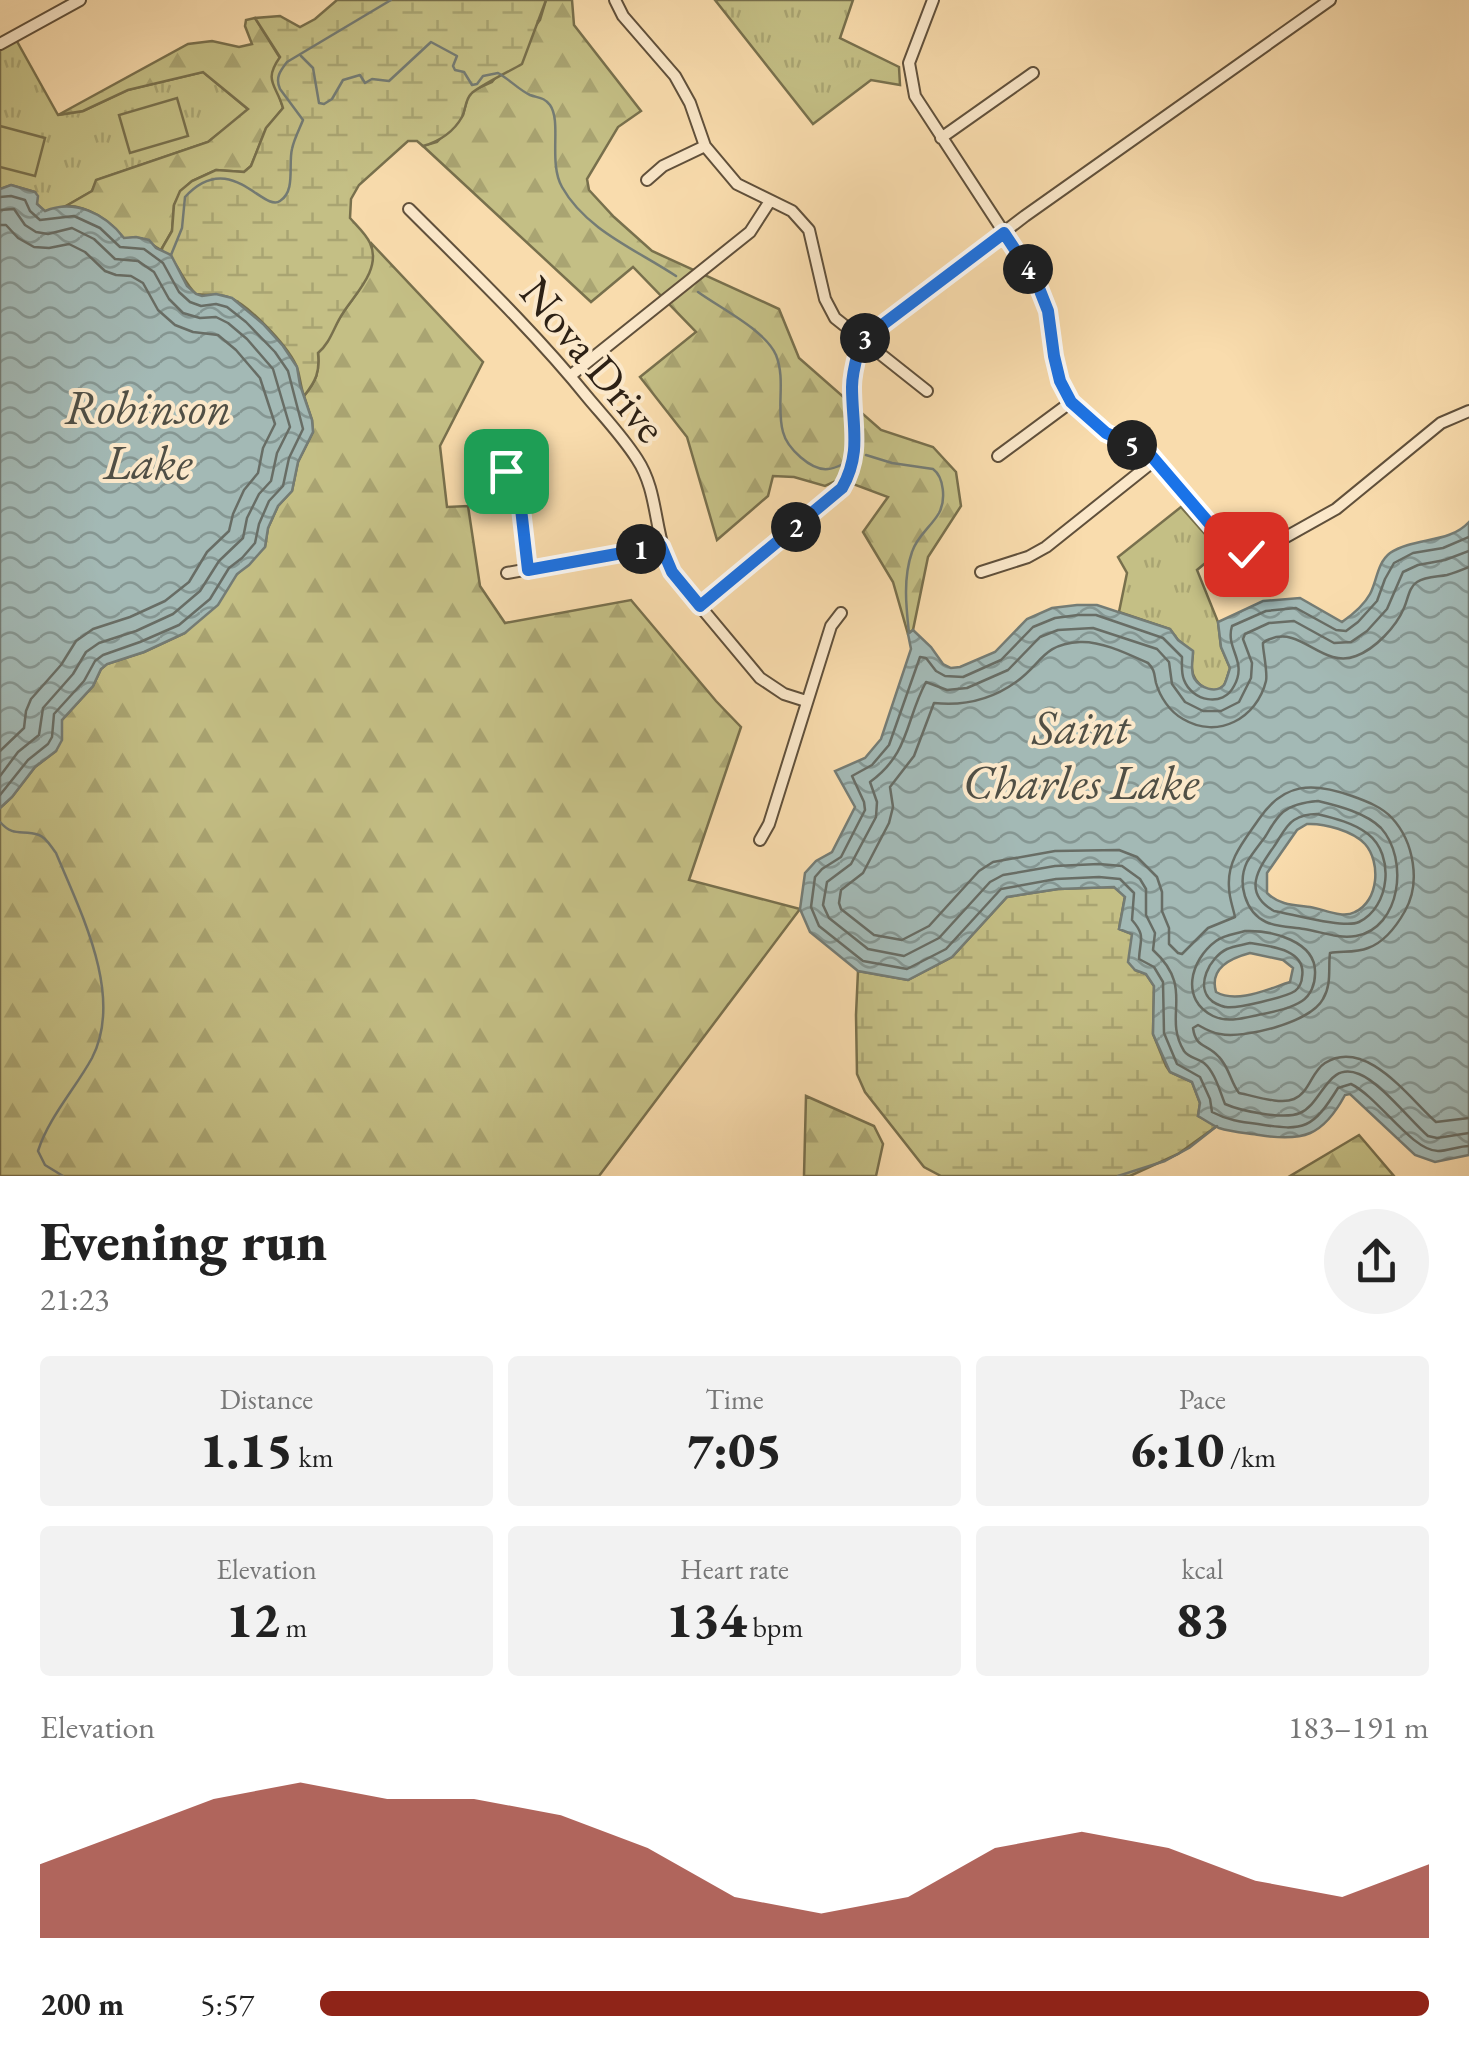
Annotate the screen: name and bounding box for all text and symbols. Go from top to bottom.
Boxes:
pin: 4 [1003,244,1053,294]
text: 4 [1021,251,1035,287]
street label: Nova Drive [508,264,680,454]
pin: 3 [840,313,890,363]
text: 3 [858,320,872,356]
water label: Robinson Lake [64,376,232,493]
pin: 5 [1107,420,1157,470]
text: 5 [1125,427,1139,463]
pin [464,429,549,514]
icon: arrive [479,444,534,499]
pin: 2 [771,502,821,552]
text: 2 [789,509,803,545]
pin [1204,512,1289,597]
pin: 1 [616,524,666,574]
icon: check [1219,527,1274,582]
text: 1 [634,531,648,567]
water label: Saint Charles Lake [963,696,1200,813]
text: Evening run [40,1205,327,1276]
button: share [1324,1209,1429,1314]
text: 21:23 [40,1278,109,1320]
text: Distance [220,1381,313,1417]
text: Time [705,1381,764,1417]
text: Pace [1179,1381,1226,1417]
text: 1.15 [199,1417,293,1482]
text: 7:05 [687,1417,782,1482]
text: 6:10 [1129,1417,1224,1482]
text: km [293,1439,334,1475]
text: /km [1224,1439,1276,1475]
text: Elevation [216,1551,317,1587]
text: Heart rate [680,1551,789,1587]
text: kcal [1181,1551,1224,1587]
text: 12 [226,1587,280,1652]
text: 134 [666,1587,747,1652]
text: 83 [1176,1587,1230,1652]
text: m [280,1609,307,1645]
text: bpm [747,1609,803,1645]
text: Elevation [40,1706,155,1748]
text: 183–191 m [1288,1706,1429,1748]
text: 200 m [40,1983,124,2025]
text: 5:57 [200,1983,254,2025]

